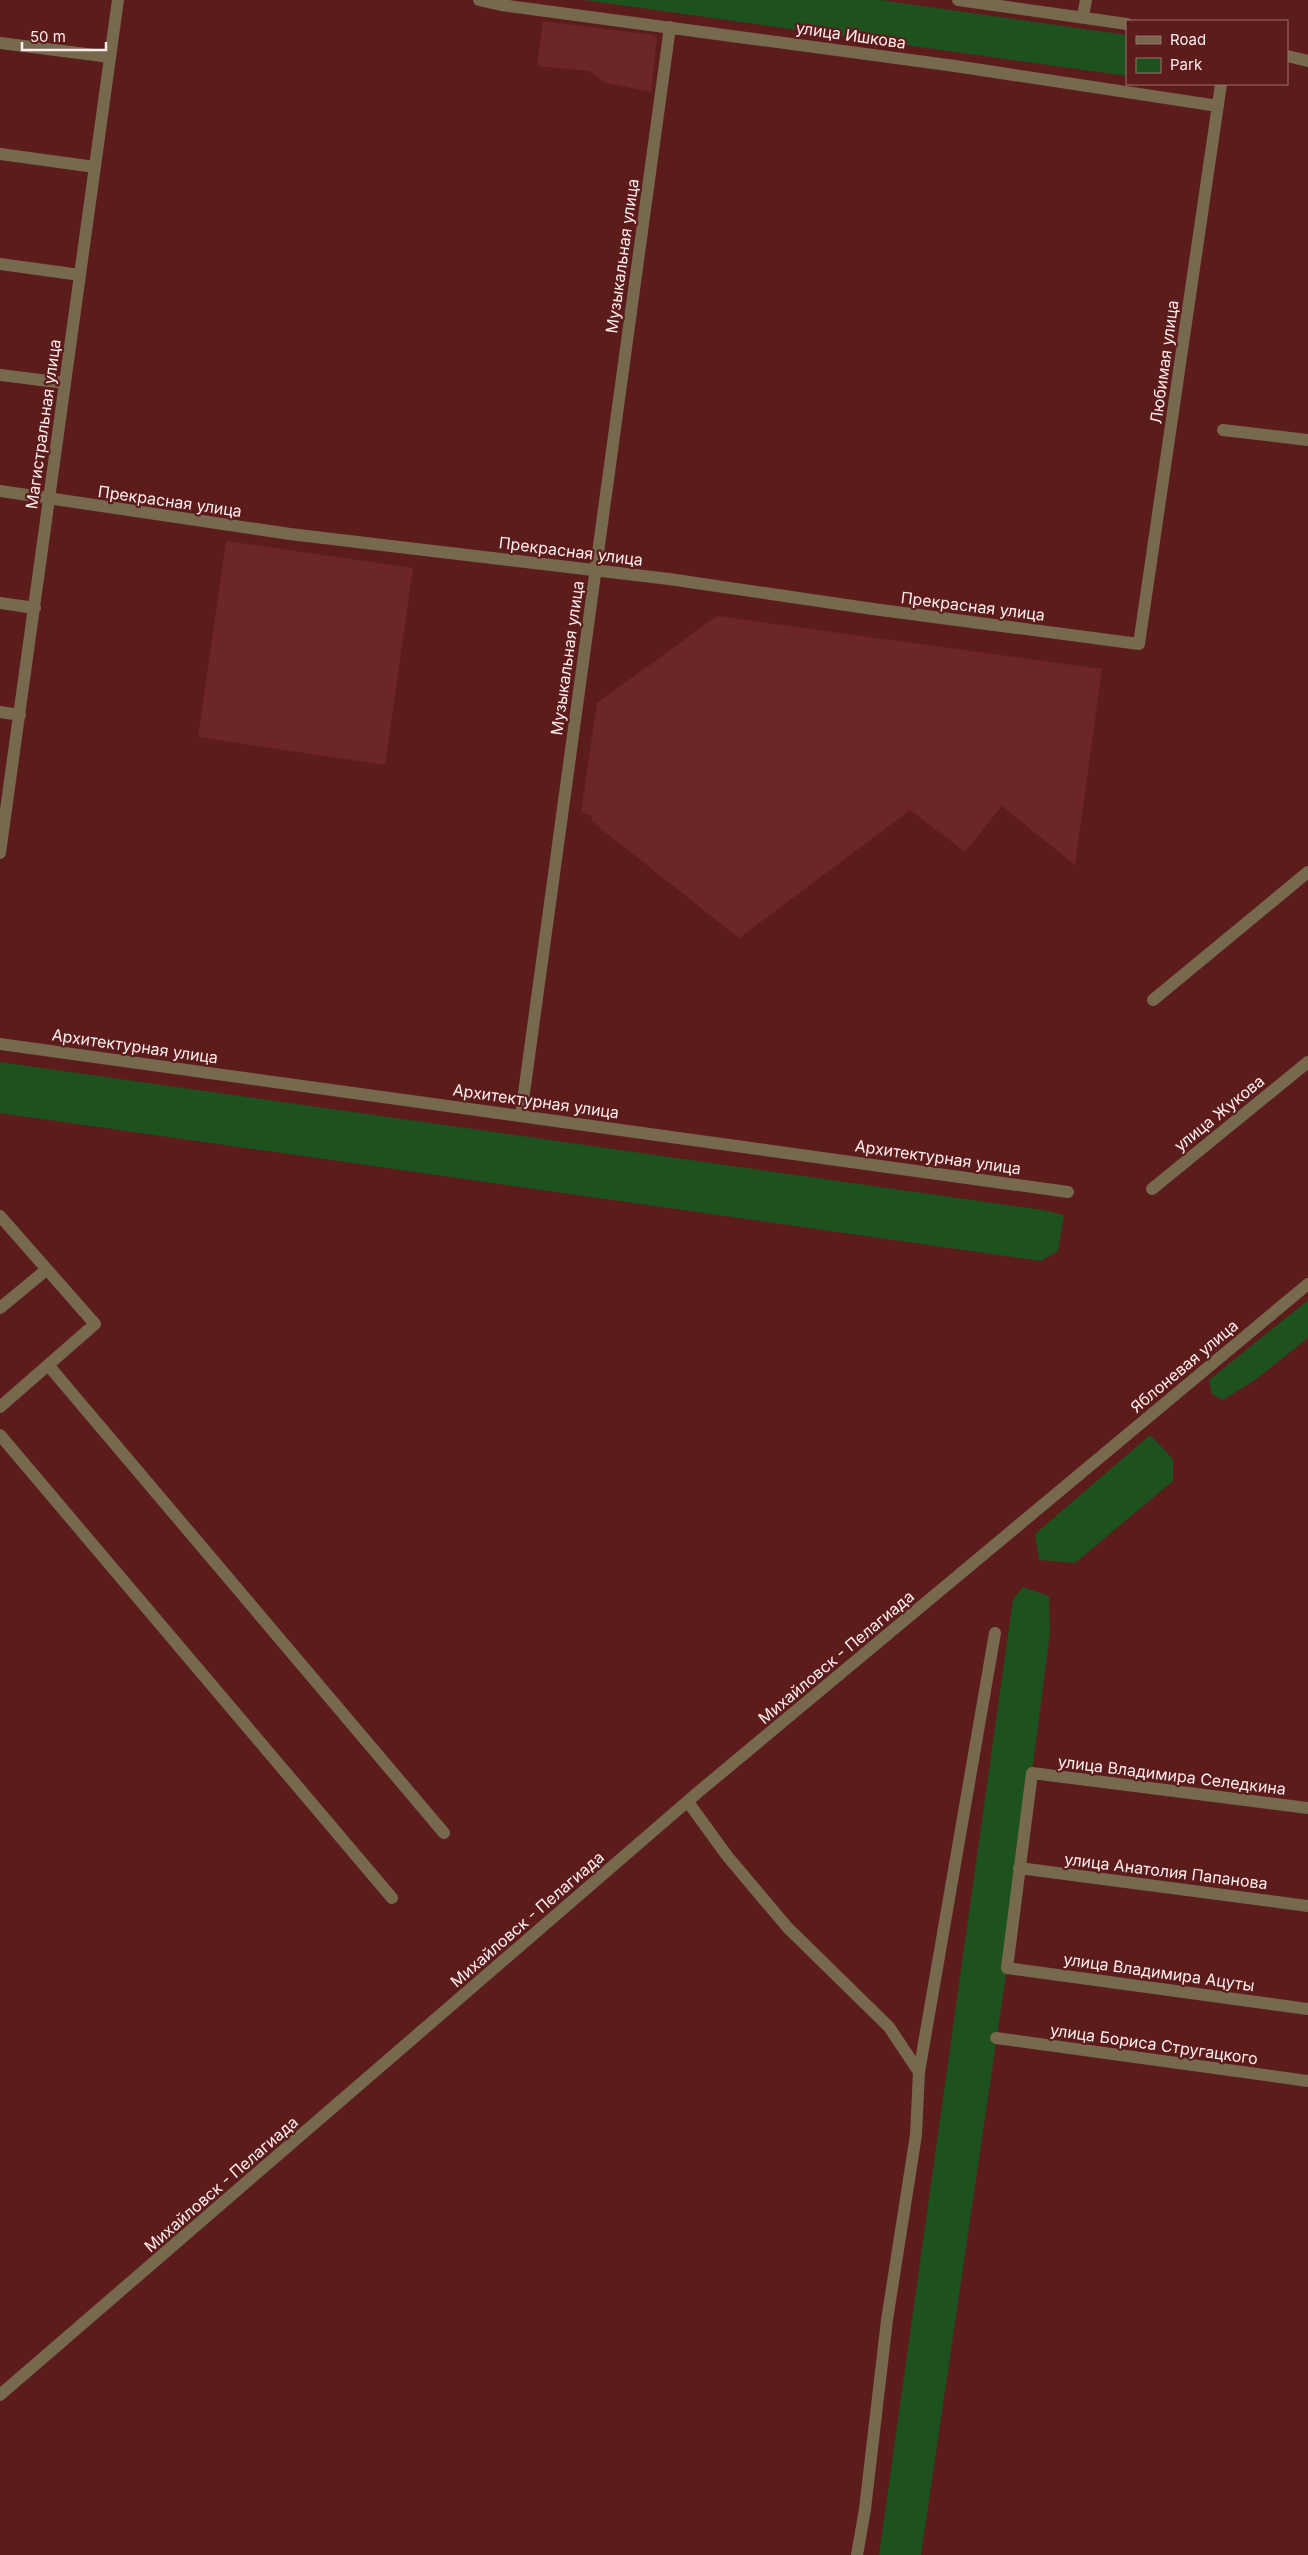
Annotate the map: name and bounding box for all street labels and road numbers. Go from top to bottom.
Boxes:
street label: улица Ишкова [795,17,907,53]
street label: Музыкальная улица [601,177,643,335]
street label: Любимая улица [1145,299,1183,425]
street label: Магистральная улица [21,338,65,510]
street label: Прекрасная улица [97,481,243,521]
street label: Прекрасная улица [498,532,644,570]
street label: Музыкальная улица [546,579,588,737]
street label: Прекрасная улица [900,587,1046,625]
street label: Архитектурная улица [51,1024,219,1068]
street label: улица Жукова [1170,1071,1268,1155]
street label: Архитектурная улица [452,1079,620,1123]
street label: Архитектурная улица [854,1135,1022,1179]
street label: Яблоневая улица [1126,1315,1242,1417]
street label: Михайловск - Пелагиада [754,1586,918,1728]
street label: улица Владимира Селедкина [1057,1751,1287,1799]
street label: Михайловск - Пелагиада [446,1847,608,1991]
street label: улица Анатолия Папанова [1063,1849,1269,1893]
street label: улица Владимира Ацуты [1062,1949,1256,1995]
street label: улица Бориса Стругацкого [1049,2020,1259,2068]
street label: Михайловск - Пелагиада [140,2112,302,2256]

